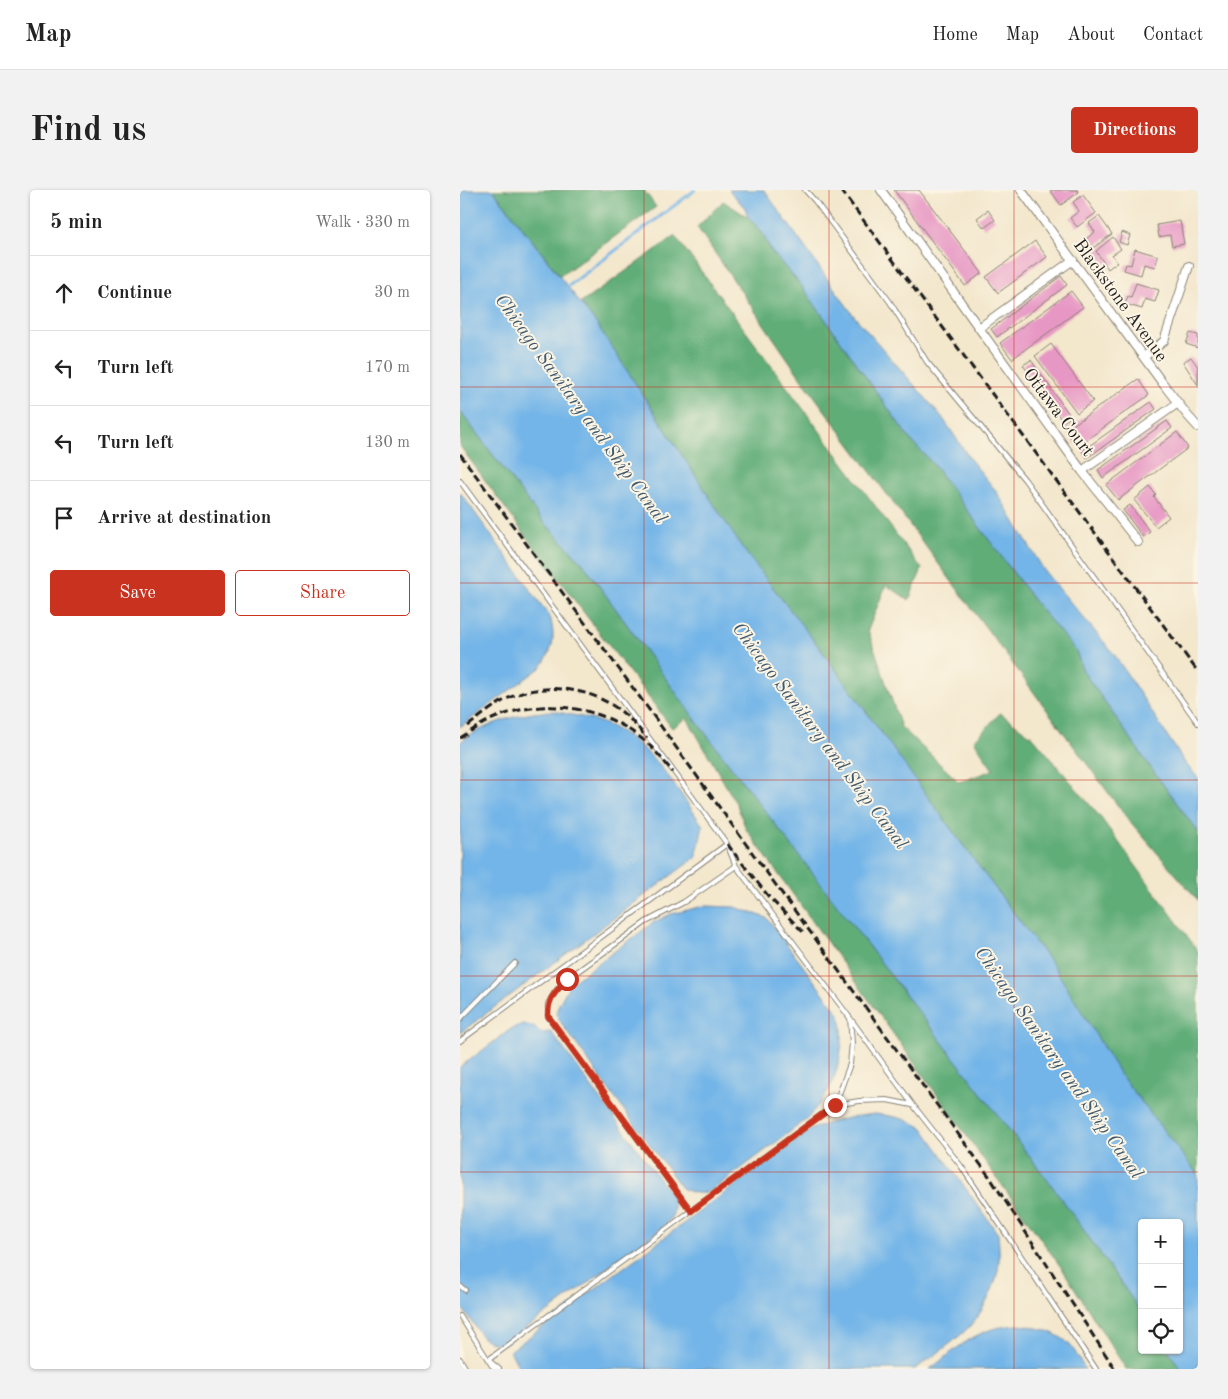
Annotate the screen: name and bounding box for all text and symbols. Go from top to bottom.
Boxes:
text: Map [25,23,72,47]
text: Home [932,26,978,44]
text: Map [1006,26,1039,44]
text: About [1067,26,1115,44]
text: Contact [1143,26,1203,44]
button: Directions [1071,107,1198,153]
text: Find us [30,113,146,148]
text: 5 min [50,212,103,233]
text: Walk · 330 m [315,215,410,231]
street label: Blackstone Avenue [1070,236,1171,365]
icon: ahead [50,279,78,307]
text: Continue [97,284,172,303]
text: 30 m [374,285,410,301]
water label: Chicago Sanitary and Ship Canal [491,291,670,528]
icon: left [50,354,78,382]
text: Turn left [97,359,174,378]
text: 170 m [365,360,410,376]
street label: Ottawa Court [1019,365,1097,460]
icon: left [50,429,78,457]
text: Turn left [97,434,174,453]
text: 130 m [365,435,410,451]
icon: arrive [50,504,78,532]
text: Arrive at destination [97,509,271,528]
button: Save [50,570,225,616]
button: Share [235,570,410,616]
water label: Chicago Sanitary and Ship Canal [728,620,911,854]
water label: Chicago Sanitary and Ship Canal [970,944,1146,1183]
route start [556,968,579,991]
route end [824,1094,847,1117]
map controls [1138,1219,1183,1354]
button: + [1138,1219,1183,1264]
button: − [1138,1264,1183,1309]
button: locate [1138,1309,1183,1354]

